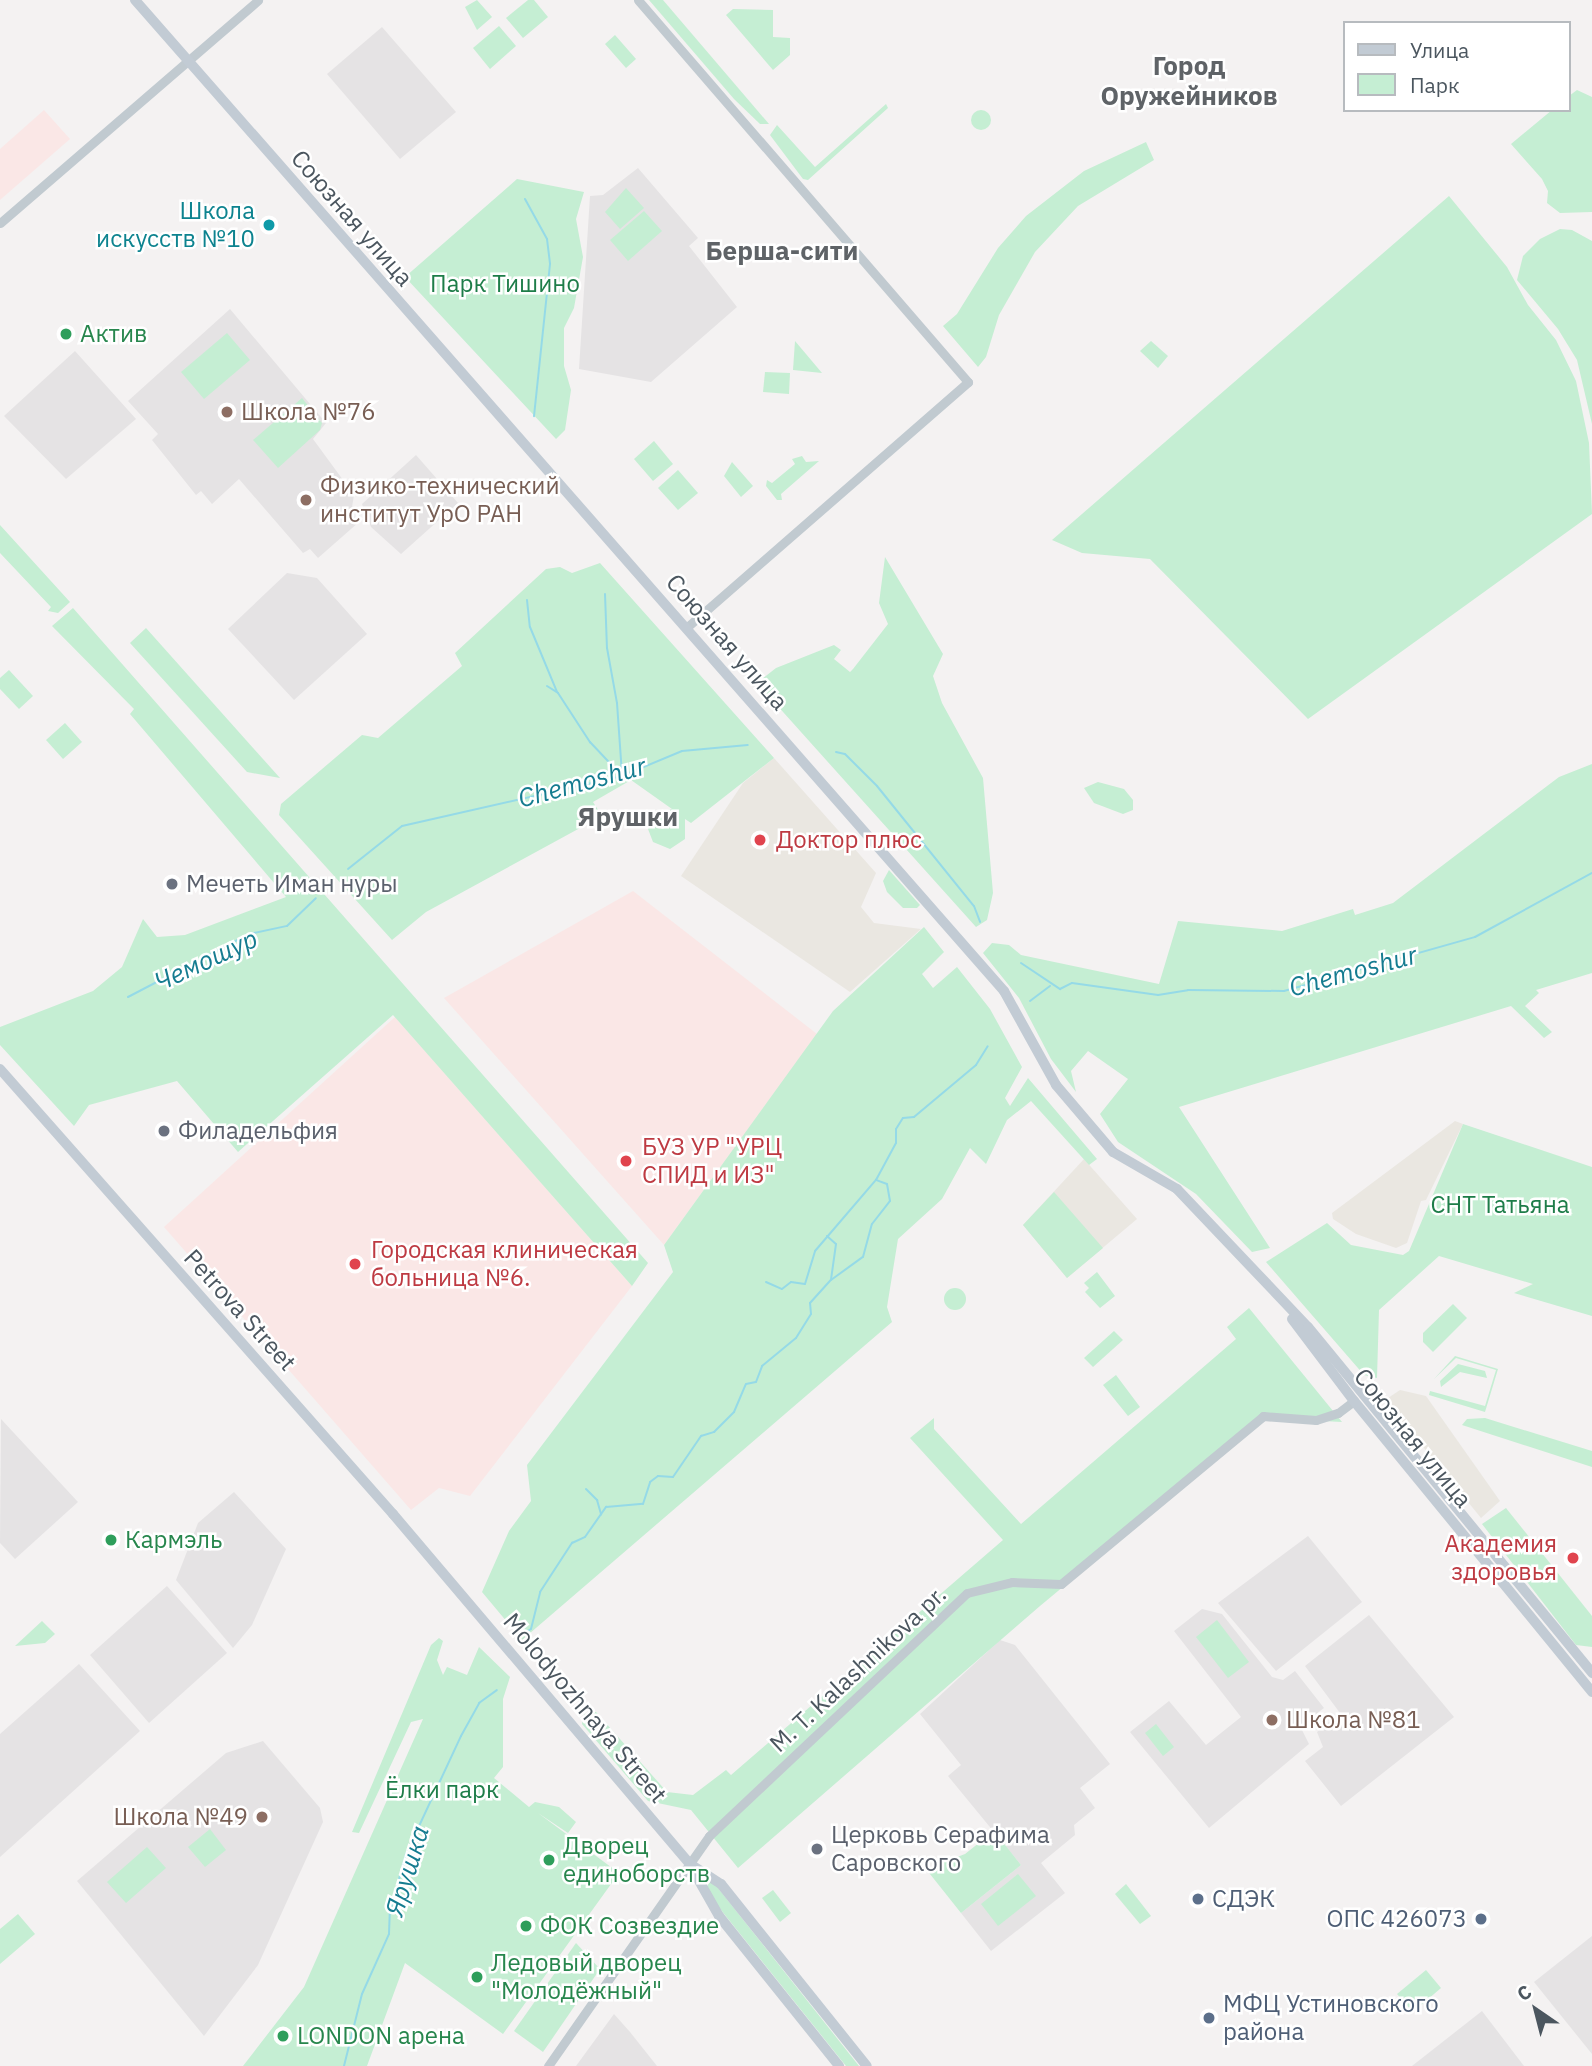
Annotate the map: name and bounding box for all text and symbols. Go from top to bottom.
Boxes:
legend [1344,21,1571,112]
text: Улица [1410,36,1469,64]
district label: Город Оружейников [1100,50,1278,112]
text: Парк [1410,71,1460,99]
street label: Союзная улица [285,144,419,292]
place label: Школа искусств №10 [96,197,255,253]
marker: Школа искусств №10 [261,217,277,233]
district label: Берша-сити [706,235,858,267]
park label: Парк Тишино [430,270,580,298]
place label: Актив [80,320,147,348]
marker: Актив [58,326,74,342]
place label: Школа №76 [241,398,376,426]
marker: Школа №76 [219,404,235,420]
place label: Физико-технический институт УрО РАН [320,472,560,528]
marker: Физико-технический институт УрО РАН [298,492,314,508]
street label: Союзная улица [660,568,794,716]
water label: Chemoshur [515,750,649,814]
district label: Ярушки [578,801,678,833]
place label: Доктор плюс [776,826,922,854]
marker: Доктор плюс [750,830,770,850]
place label: Мечеть Иман нуры [186,870,398,898]
marker: Мечеть Иман нуры [164,876,180,892]
water label: Чемошур [149,923,263,997]
water label: Chemoshur [1286,939,1420,1003]
place label: Филадельфия [178,1117,338,1145]
marker: Филадельфия [156,1123,172,1139]
place label: БУЗ УР "УРЦ СПИД и ИЗ" [642,1133,782,1189]
marker: БУЗ УР "УРЦ СПИД и ИЗ" [616,1151,636,1171]
park label: СНТ Татьяна [1430,1191,1570,1219]
place label: Городская клиническая больница №6. [371,1236,638,1292]
street label: Petrova Street [178,1243,302,1377]
marker: Городская клиническая больница №6. [345,1254,365,1274]
street label: Союзная улица [1348,1363,1478,1513]
place label: Кармэль [125,1526,222,1554]
place label: Академия здоровья [1444,1530,1557,1586]
marker: Кармэль [103,1532,119,1548]
marker: Академия здоровья [1563,1548,1583,1568]
street label: M. T. Kalashnikova pr. [764,1580,952,1758]
street label: Molodyozhnaya Street [497,1607,673,1809]
place label: Школа №81 [1286,1706,1421,1734]
marker: Школа №81 [1264,1712,1280,1728]
park label: Ёлки парк [385,1776,499,1804]
place label: Школа №49 [113,1803,248,1831]
marker: Школа №49 [254,1809,270,1825]
place label: Церковь Серафима Саровского [831,1821,1050,1877]
water label: Ярушка [378,1822,436,1920]
place label: Дворец единоборств [563,1832,710,1888]
marker: Церковь Серафима Саровского [809,1841,825,1857]
marker: Дворец единоборств [541,1852,557,1868]
place label: СДЭК [1212,1885,1275,1913]
marker: СДЭК [1190,1891,1206,1907]
place label: ОПС 426073 [1326,1905,1467,1933]
marker: ОПС 426073 [1473,1911,1489,1927]
place label: ФОК Созвездие [540,1912,719,1940]
marker: ФОК Созвездие [518,1918,534,1934]
place label: Ледовый дворец "Молодёжный" [491,1949,682,2005]
marker: Ледовый дворец "Молодёжный" [469,1969,485,1985]
north arrow [1501,1975,1571,2045]
text: С [1512,1979,1536,2006]
place label: МФЦ Устиновского района [1223,1990,1439,2046]
marker: МФЦ Устиновского района [1201,2010,1217,2026]
place label: LONDON арена [297,2022,465,2050]
marker: LONDON арена [275,2028,291,2044]

